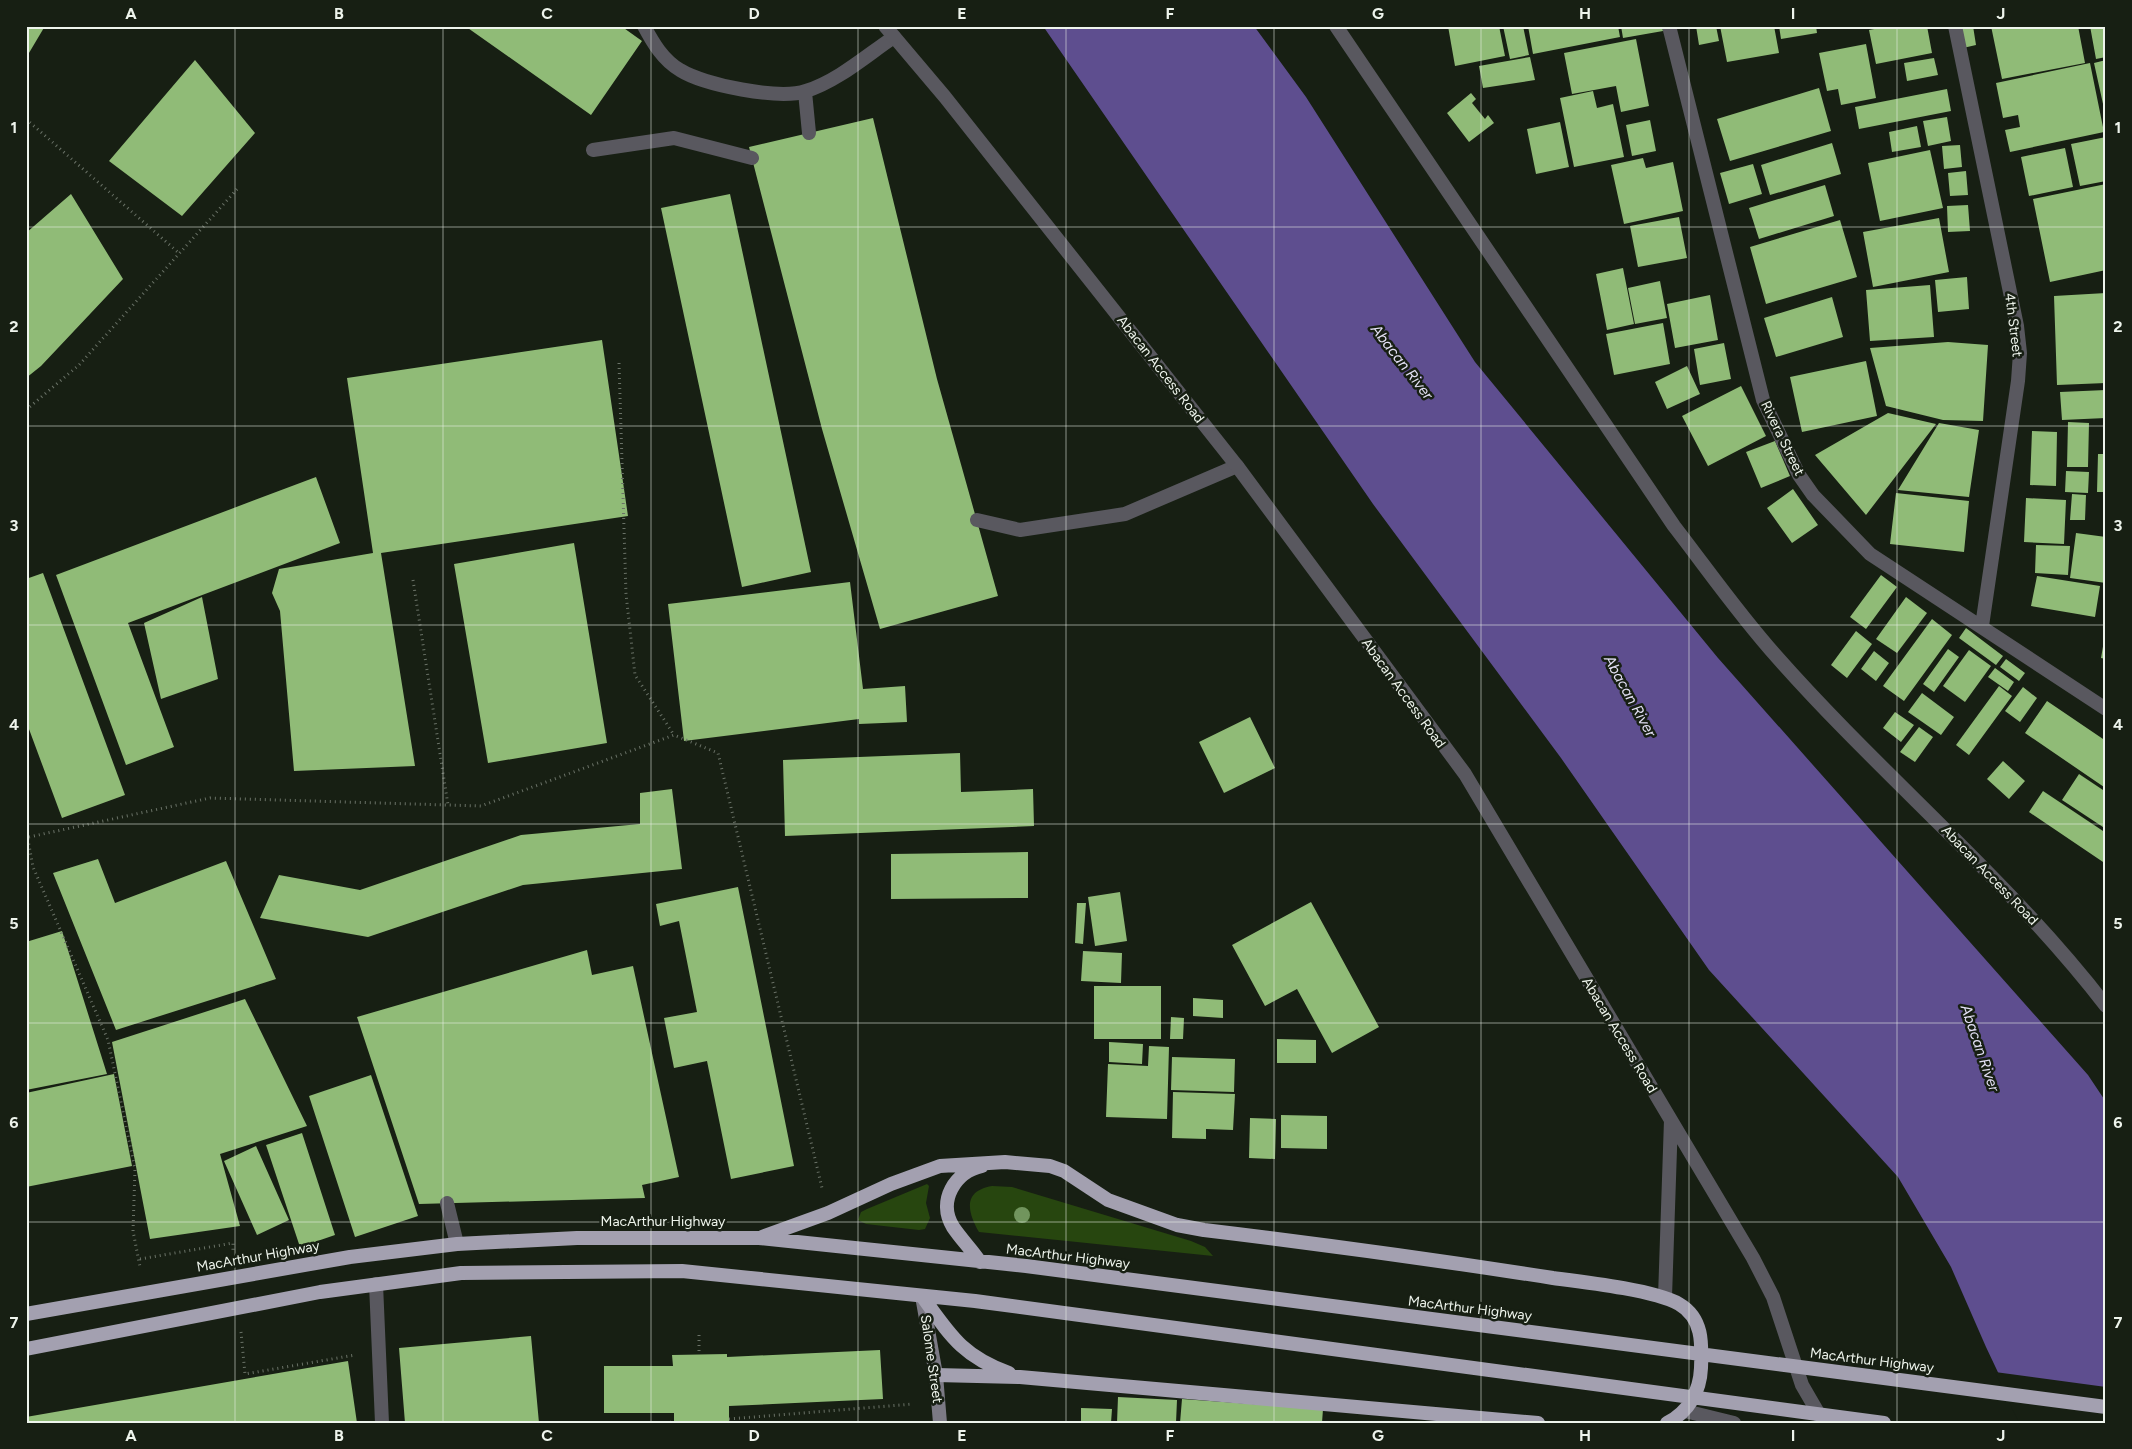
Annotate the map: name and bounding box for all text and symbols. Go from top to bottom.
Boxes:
text: A [125,4,137,23]
text: B [334,4,344,23]
text: C [541,4,553,23]
text: D [748,4,760,23]
text: E [957,4,967,23]
text: F [1166,4,1175,23]
text: G [1372,4,1384,23]
text: H [1579,4,1591,23]
text: I [1791,4,1795,23]
text: J [1997,4,2005,23]
text: 1 [11,118,17,137]
text: 1 [2115,118,2121,137]
street label: 4th Street [2001,292,2026,358]
street label: Abacan Access Road [1113,312,1208,426]
text: 2 [9,317,19,336]
text: 2 [2113,317,2123,336]
water label: Abacan River [1366,320,1438,404]
street label: Rivera Street [1757,398,1808,478]
text: 3 [10,516,19,535]
text: 3 [2114,516,2123,535]
street label: Abacan Access Road [1358,635,1449,752]
water label: Abacan River [1600,651,1660,741]
text: 4 [9,715,19,734]
text: 4 [2113,715,2123,734]
street label: Abacan Access Road [1938,822,2042,929]
text: 5 [9,914,19,933]
text: 5 [2113,914,2123,933]
street label: Abacan Access Road [1578,974,1661,1096]
water label: Abacan River [1956,1001,2004,1095]
text: 6 [9,1113,19,1132]
text: 6 [2113,1113,2123,1132]
street label: MacArthur Highway [601,1213,726,1230]
street label: MacArthur Highway [195,1237,322,1276]
street label: MacArthur Highway [1005,1240,1132,1273]
street label: MacArthur Highway [1407,1292,1534,1325]
text: 7 [10,1313,19,1332]
text: 7 [2114,1313,2123,1332]
street label: Salome Street [917,1314,946,1404]
street label: MacArthur Highway [1809,1344,1936,1377]
text: A [125,1426,137,1445]
text: B [334,1426,344,1445]
text: C [541,1426,553,1445]
text: D [748,1426,760,1445]
text: E [957,1426,967,1445]
text: F [1166,1426,1175,1445]
text: G [1372,1426,1384,1445]
text: H [1579,1426,1591,1445]
text: I [1791,1426,1795,1445]
text: J [1997,1426,2005,1445]

